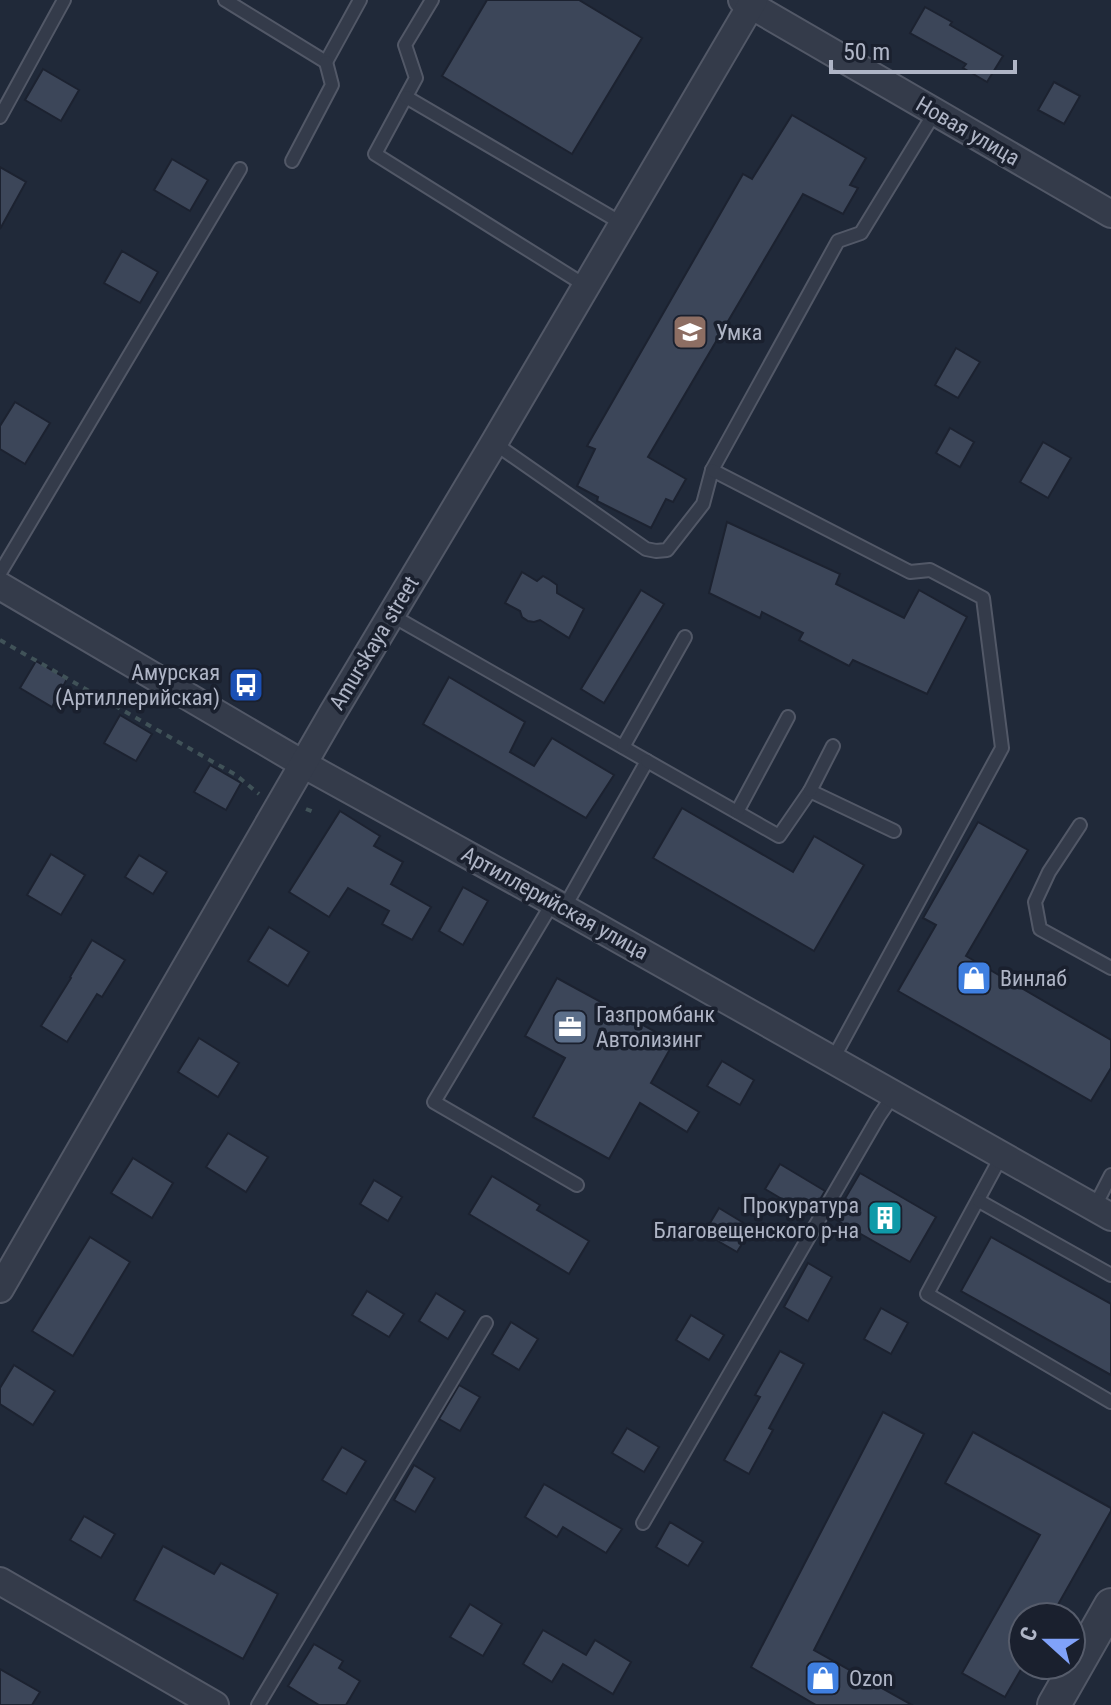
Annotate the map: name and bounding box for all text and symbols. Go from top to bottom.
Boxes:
scale bar [831,24,1015,74]
text: 50 m [843,38,890,66]
street label: Новая улица [912,91,1024,171]
school or university icon: Умка [671,313,709,351]
place label: Умка [716,320,762,345]
street label: Amurskaya street [324,572,424,714]
place label: Амурская (Артиллерийская) [55,660,220,711]
bus stop icon: Амурская (Артиллерийская) [227,666,265,704]
street label: Артиллерийская улица [457,841,653,965]
shop icon: Винлаб [955,959,993,997]
place label: Винлаб [1000,966,1067,991]
place label: Газпромбанк Автолизинг [596,1002,716,1052]
office icon: Газпромбанк Автолизинг [551,1008,589,1046]
place label: Прокуратура Благовещенского р-на [654,1193,859,1243]
building icon: Прокуратура Благовещенского р-на [866,1199,904,1237]
north arrow [1007,1601,1087,1681]
text: С [1015,1624,1043,1644]
shop icon: Ozon [804,1659,842,1697]
place label: Ozon [849,1666,893,1691]

